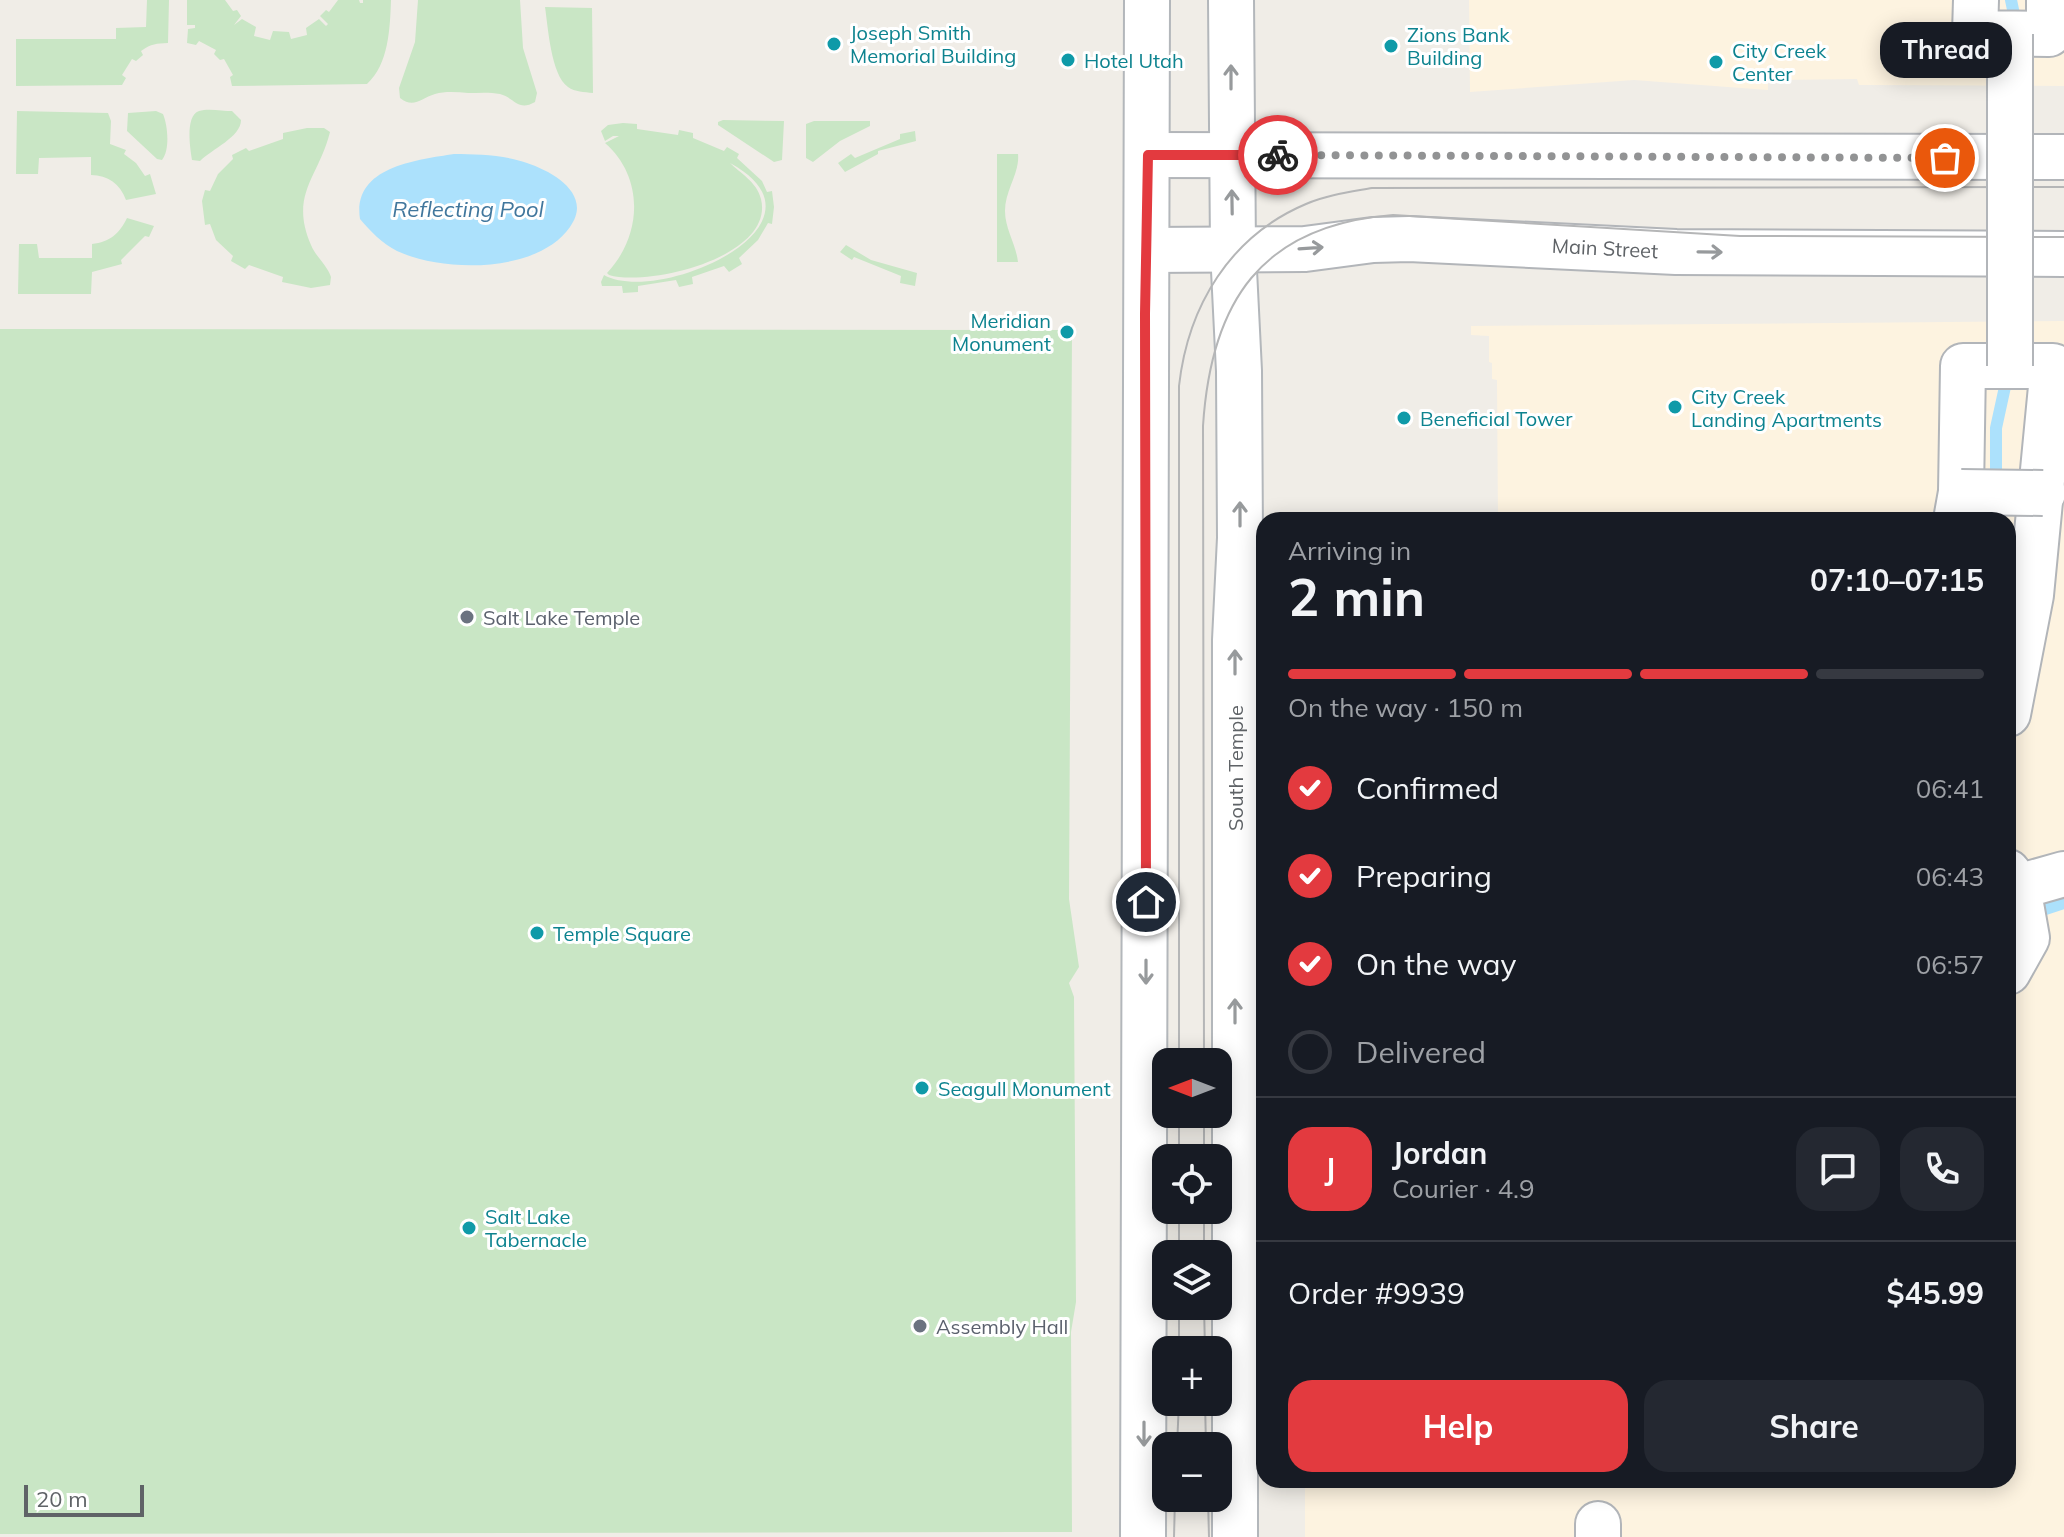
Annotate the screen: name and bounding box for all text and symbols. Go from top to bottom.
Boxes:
place label: Joseph Smith Memorial Building [850,20,1016,68]
place label: Zions Bank Building [1407,22,1510,70]
callout: Thread [1879,22,2011,78]
text: Thread [1902,33,1990,66]
marker: Joseph Smith Memorial Building [825,35,843,53]
marker: Zions Bank Building [1382,37,1400,55]
place label: City Creek Center [1732,38,1827,86]
place label: Hotel Utah [1084,48,1184,73]
marker: Hotel Utah [1059,51,1077,69]
marker: City Creek Center [1707,53,1725,71]
one-way arrow [1223,64,1239,91]
courier [1238,115,1318,195]
pin [1911,124,1979,192]
icon: bike [1256,133,1300,177]
icon: bag [1923,136,1967,180]
one-way arrow [1224,189,1240,216]
water label: Reflecting Pool [392,195,545,223]
street label: Main Street [1551,233,1659,263]
one-way arrow [1297,240,1324,255]
one-way arrow [1696,244,1723,260]
place label: Meridian Monument [952,308,1051,356]
marker: Meridian Monument [1058,323,1076,341]
place label: City Creek Landing Apartments [1691,384,1882,432]
marker: City Creek Landing Apartments [1666,398,1684,416]
place label: Beneficial Tower [1420,406,1573,431]
marker: Beneficial Tower [1395,409,1413,427]
one-way arrow [1232,501,1248,528]
text: Arriving in [1288,534,1411,567]
text: 07:10–07:15 [1810,561,1984,599]
text: 2 min [1288,564,1425,629]
place label: Salt Lake Temple [483,605,640,630]
marker: Salt Lake Temple [458,608,476,626]
one-way arrow [1227,649,1243,676]
text: On the way · 150 m [1288,691,1523,724]
street label: South Temple [1223,705,1248,831]
icon: check [1288,766,1332,810]
text: Confirmed [1356,769,1499,807]
text: 06:41 [1916,772,1984,805]
icon: check [1288,854,1332,898]
text: Preparing [1356,857,1492,895]
text: 06:43 [1916,860,1984,893]
pin [1112,868,1180,936]
icon: home [1124,880,1168,924]
place label: Temple Square [553,921,691,946]
marker: Temple Square [528,924,546,942]
icon: check [1288,942,1332,986]
text: On the way [1356,945,1516,983]
text: 06:57 [1916,948,1984,981]
one-way arrow [1138,958,1154,985]
one-way arrow [1227,998,1243,1025]
text: Delivered [1356,1033,1486,1071]
north arrow [1152,1048,1232,1128]
map controls [1152,1048,1232,1512]
place label: Seagull Monument [938,1076,1111,1101]
marker: Seagull Monument [913,1079,931,1097]
button: chat [1796,1127,1880,1211]
button: phone [1900,1127,1984,1211]
text: Jordan [1392,1134,1487,1172]
button: locate [1152,1144,1232,1224]
text: J [1325,1150,1335,1188]
text: Courier · 4.9 [1392,1172,1535,1205]
place label: Salt Lake Tabernacle [485,1204,587,1252]
marker: Salt Lake Tabernacle [460,1219,478,1237]
button: layers [1152,1240,1232,1320]
text: Order #9939 [1288,1274,1465,1312]
text: $45.99 [1887,1274,1984,1312]
place label: Assembly Hall [936,1314,1068,1339]
marker: Assembly Hall [911,1317,929,1335]
button: + [1152,1336,1232,1416]
button: Help [1288,1380,1628,1472]
button: Share [1644,1380,1984,1472]
one-way arrow [1136,1420,1152,1447]
button: − [1152,1432,1232,1512]
scale bar [24,1481,144,1517]
text: 20 m [36,1485,87,1513]

